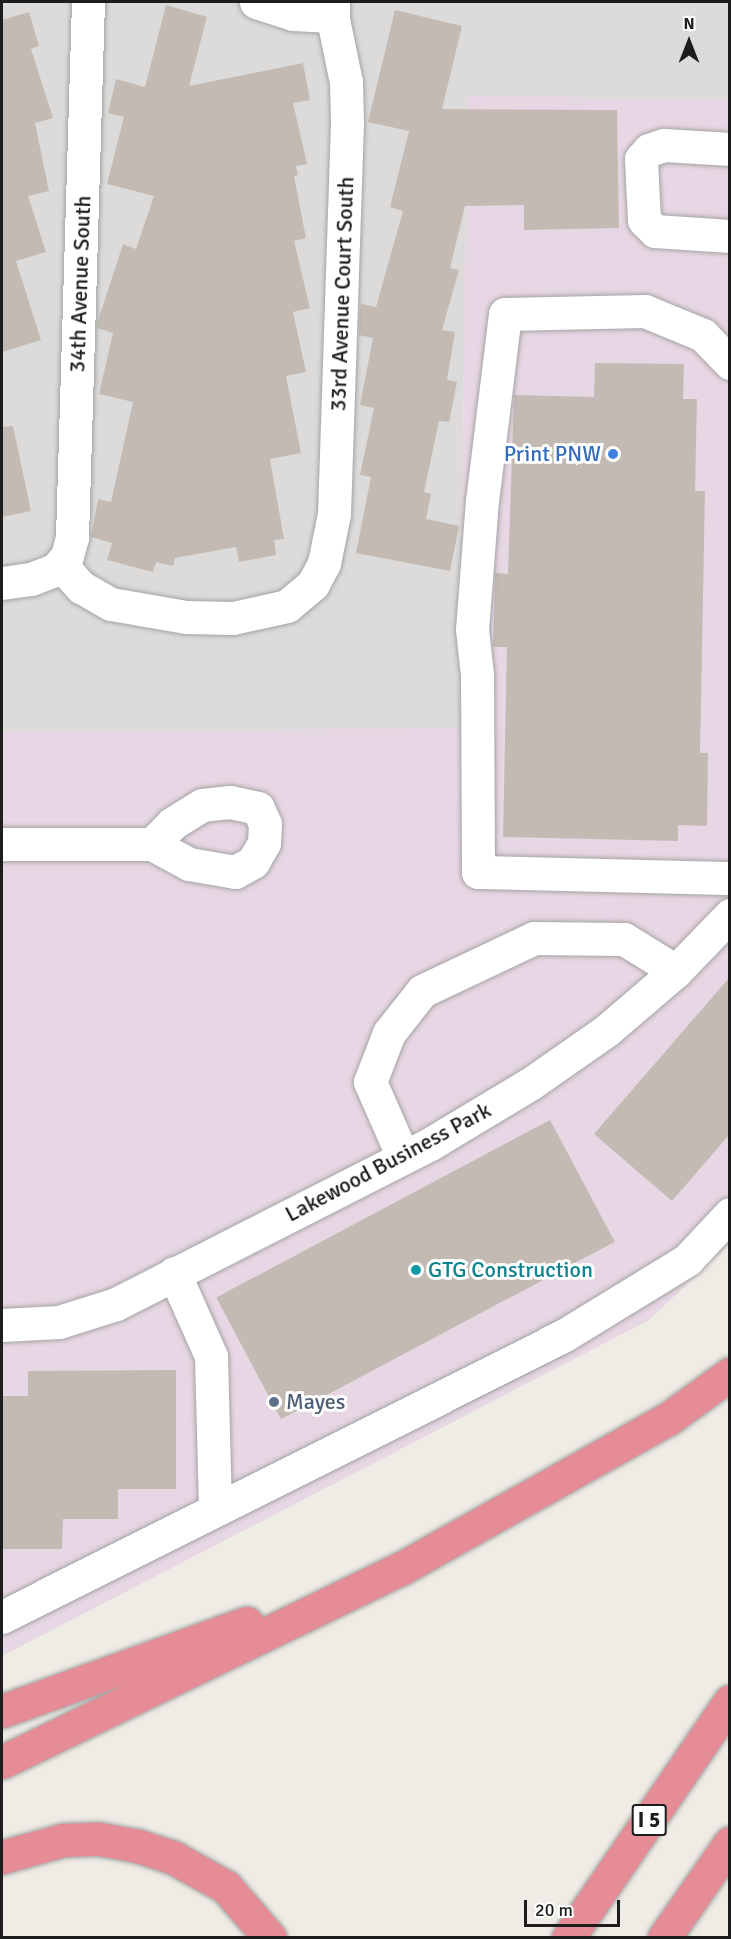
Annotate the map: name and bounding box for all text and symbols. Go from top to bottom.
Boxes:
north arrow [659,12,719,72]
text: N [683,14,695,34]
street label: 33rd Avenue Court South [325,176,359,412]
street label: 34th Avenue South [64,195,96,373]
place label: Print PNW [504,441,601,467]
marker: Print PNW [606,447,620,461]
street label: Lakewood Business Park [281,1097,495,1227]
place label: GTG Construction [428,1257,593,1283]
marker: GTG Construction [409,1263,423,1277]
place label: Mayes [286,1389,345,1415]
marker: Mayes [267,1395,281,1409]
road number: I 5 [631,1802,667,1838]
scale bar [527,1888,623,1926]
text: 20 m [535,1899,573,1921]

